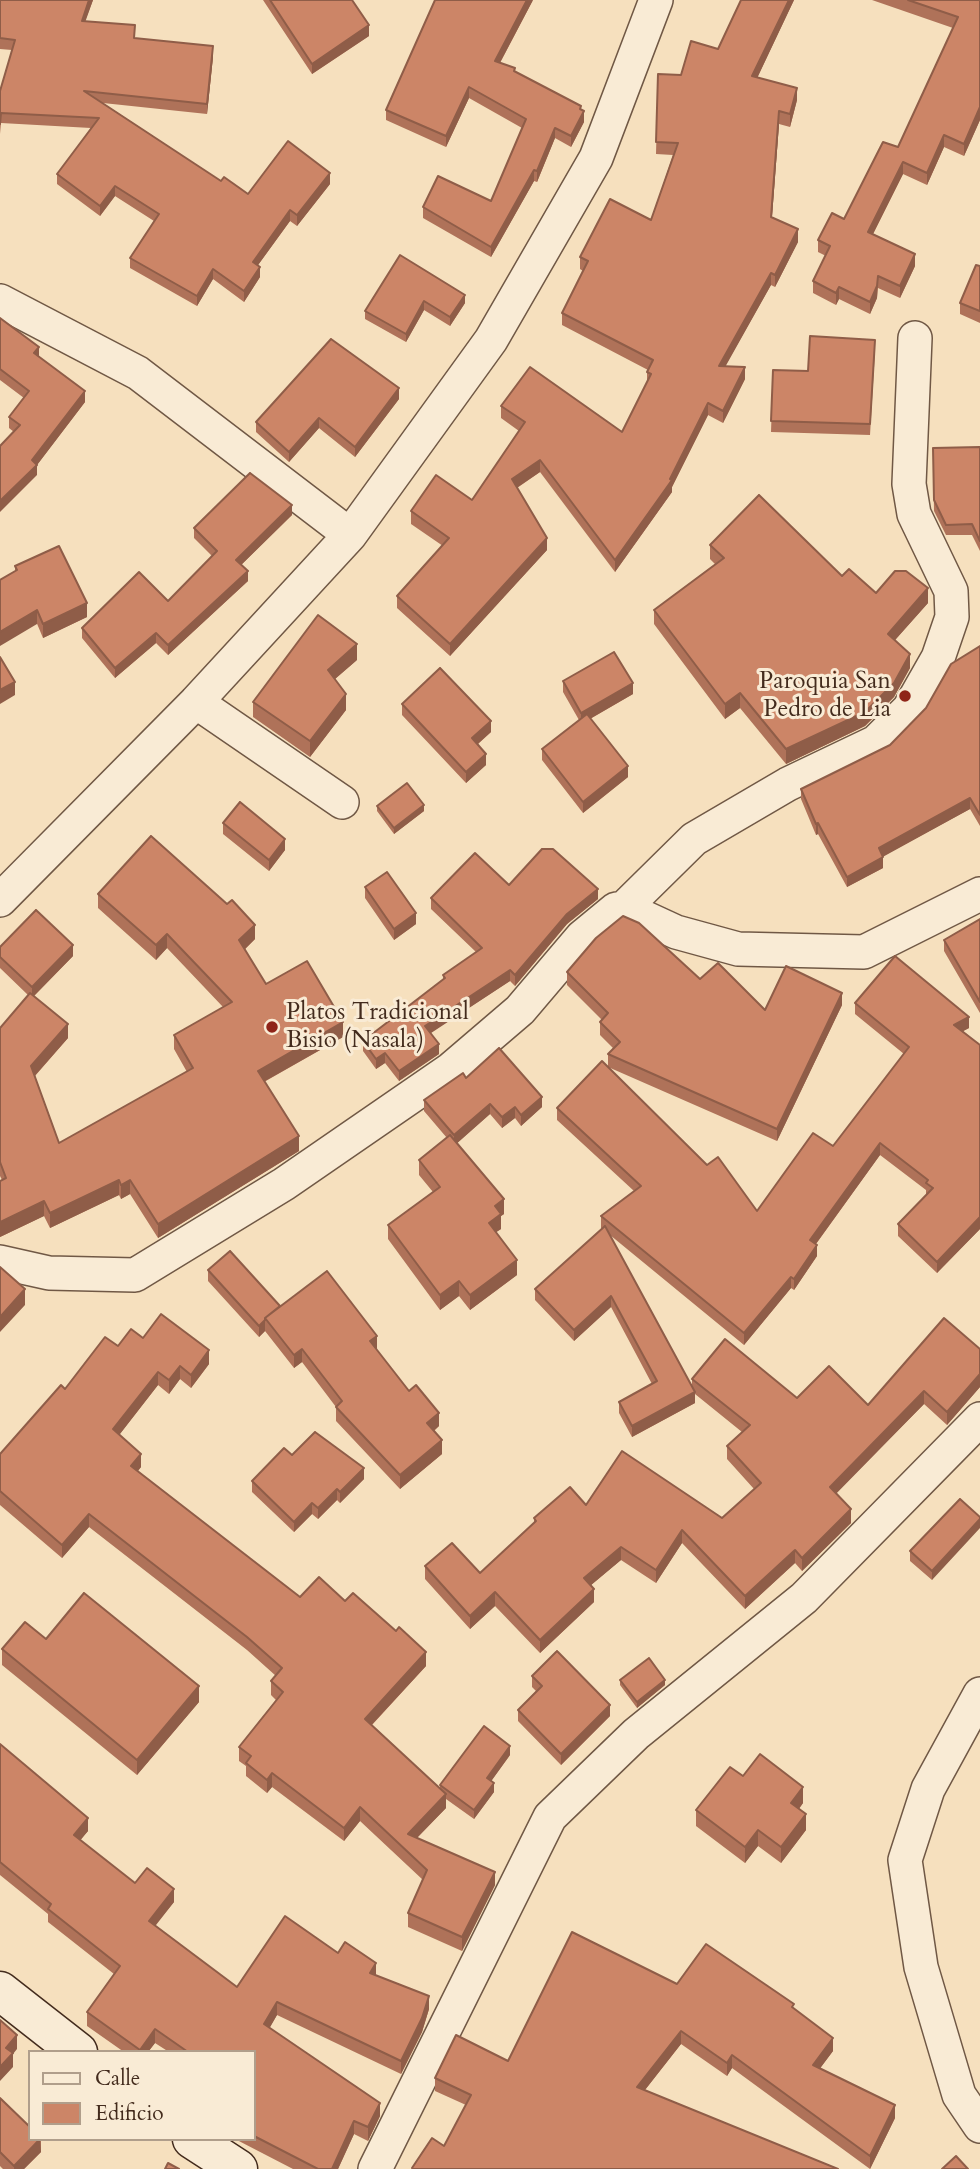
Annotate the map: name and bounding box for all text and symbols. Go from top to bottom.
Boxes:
place label: Paroquia San Pedro de Lia [759,668,891,724]
marker: Paroquia San Pedro de Lia [897,688,913,704]
place label: Platos Tradicional Bisio (Nasala) [286,999,469,1055]
marker: Platos Tradicional Bisio (Nasala) [264,1019,280,1035]
legend [28,2050,256,2141]
text: Calle [95,2064,140,2093]
text: Edificio [95,2099,164,2128]

